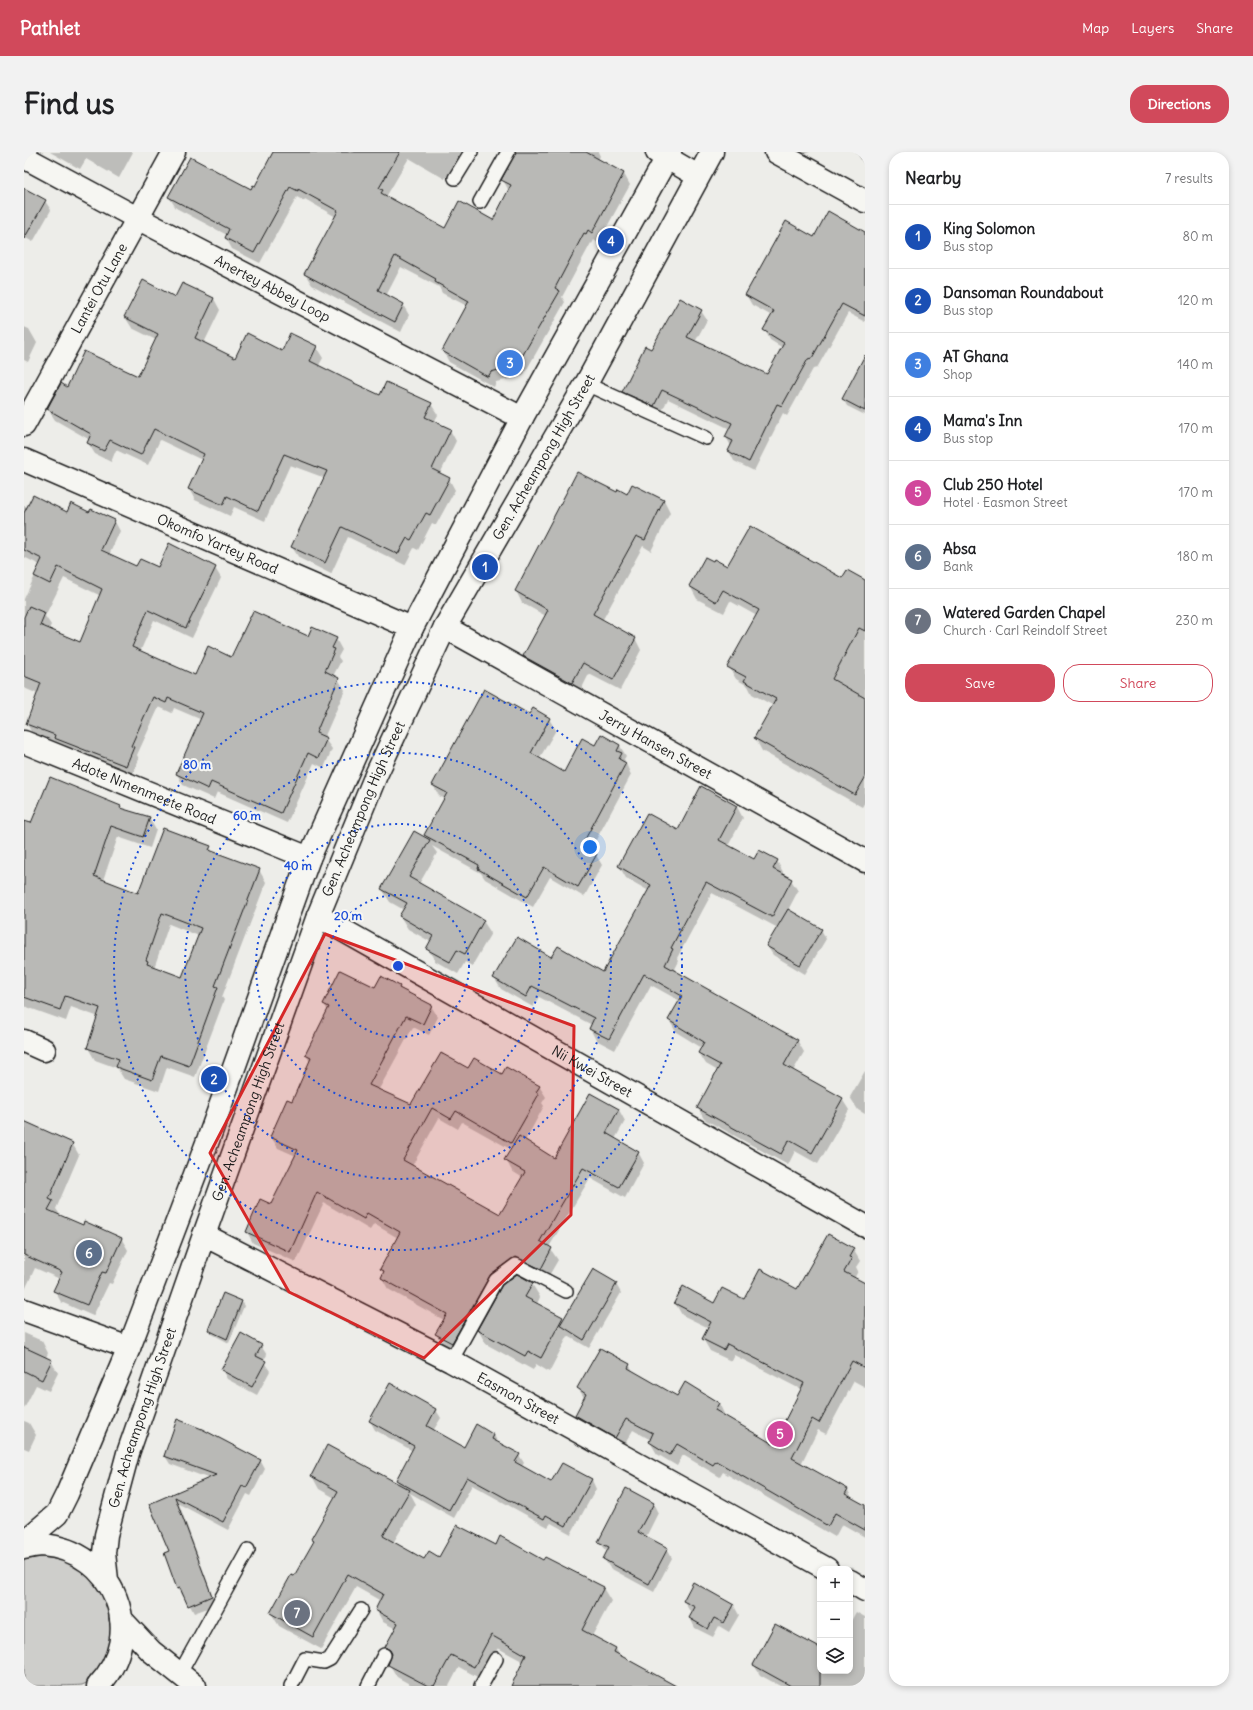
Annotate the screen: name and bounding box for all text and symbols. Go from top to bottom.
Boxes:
text: Pathlet [20,16,80,40]
text: Map [1082,19,1109,37]
text: Layers [1131,19,1174,37]
text: Share [1196,19,1233,37]
button: Directions [1130,85,1229,123]
text: Find us [24,86,115,122]
text: Nearby [905,167,961,189]
text: 7 results [1165,170,1213,187]
text: King Solomon [943,219,1035,238]
pin: 4 [598,226,624,256]
text: 1 [915,228,921,245]
text: 80 m [1182,228,1213,245]
text: Bus stop [943,238,993,255]
street label: Lantei Otu Lane [67,240,131,337]
street label: Anertey Abbey Loop [211,251,333,326]
text: Dansoman Roundabout [943,283,1103,302]
text: 2 [914,292,922,309]
text: 120 m [1178,292,1213,309]
text: Bus stop [943,302,993,319]
text: AT Ghana [943,347,1009,366]
pin: 3 [497,348,523,378]
text: 3 [914,356,922,373]
text: 140 m [1177,356,1213,373]
text: Shop [943,366,972,383]
street label: Gen. Acheampong High Street [488,371,599,543]
text: Mama's Inn [943,411,1022,430]
text: 4 [914,420,922,437]
text: 170 m [1178,420,1213,437]
text: Bus stop [943,430,993,447]
text: Club 250 Hotel [943,475,1043,494]
text: 5 [914,484,922,501]
text: 170 m [1178,484,1213,501]
text: Hotel · Easmon Street [943,494,1068,511]
street label: Okomfo Yartey Road [154,510,281,578]
text: Absa [943,539,976,558]
text: 6 [914,548,922,565]
text: 180 m [1177,548,1213,565]
pin: 1 [472,552,498,582]
text: Bank [943,558,973,575]
text: Watered Garden Chapel [943,603,1105,622]
text: 7 [915,612,921,629]
text: 230 m [1175,612,1213,629]
text: Church · Carl Reindolf Street [943,622,1108,639]
button: Save [905,664,1055,702]
button: Share [1063,664,1213,702]
street label: Jerry Hansen Street [596,706,715,783]
street label: Gen. Acheampong High Street [318,718,409,899]
street label: Adote Nmenmeete Road [70,754,219,828]
text: 80 m [183,757,212,772]
text: 60 m [233,808,262,823]
your location [580,837,600,857]
text: 40 m [284,858,313,873]
text: 20 m [334,908,362,923]
centre of rings [391,959,405,973]
street label: Gen. Acheampong High Street [208,1019,288,1204]
street label: Nii Kwei Street [549,1041,636,1101]
pin: 2 [201,1064,227,1094]
pin: 6 [76,1238,102,1268]
street label: Gen. Acheampong High Street [105,1325,180,1510]
street label: Easmon Street [474,1368,563,1428]
pin: 5 [767,1419,793,1449]
map controls [817,1566,853,1674]
button: + [817,1566,853,1602]
pin: 7 [284,1598,310,1628]
button: − [817,1602,853,1638]
button: layers [817,1638,853,1674]

